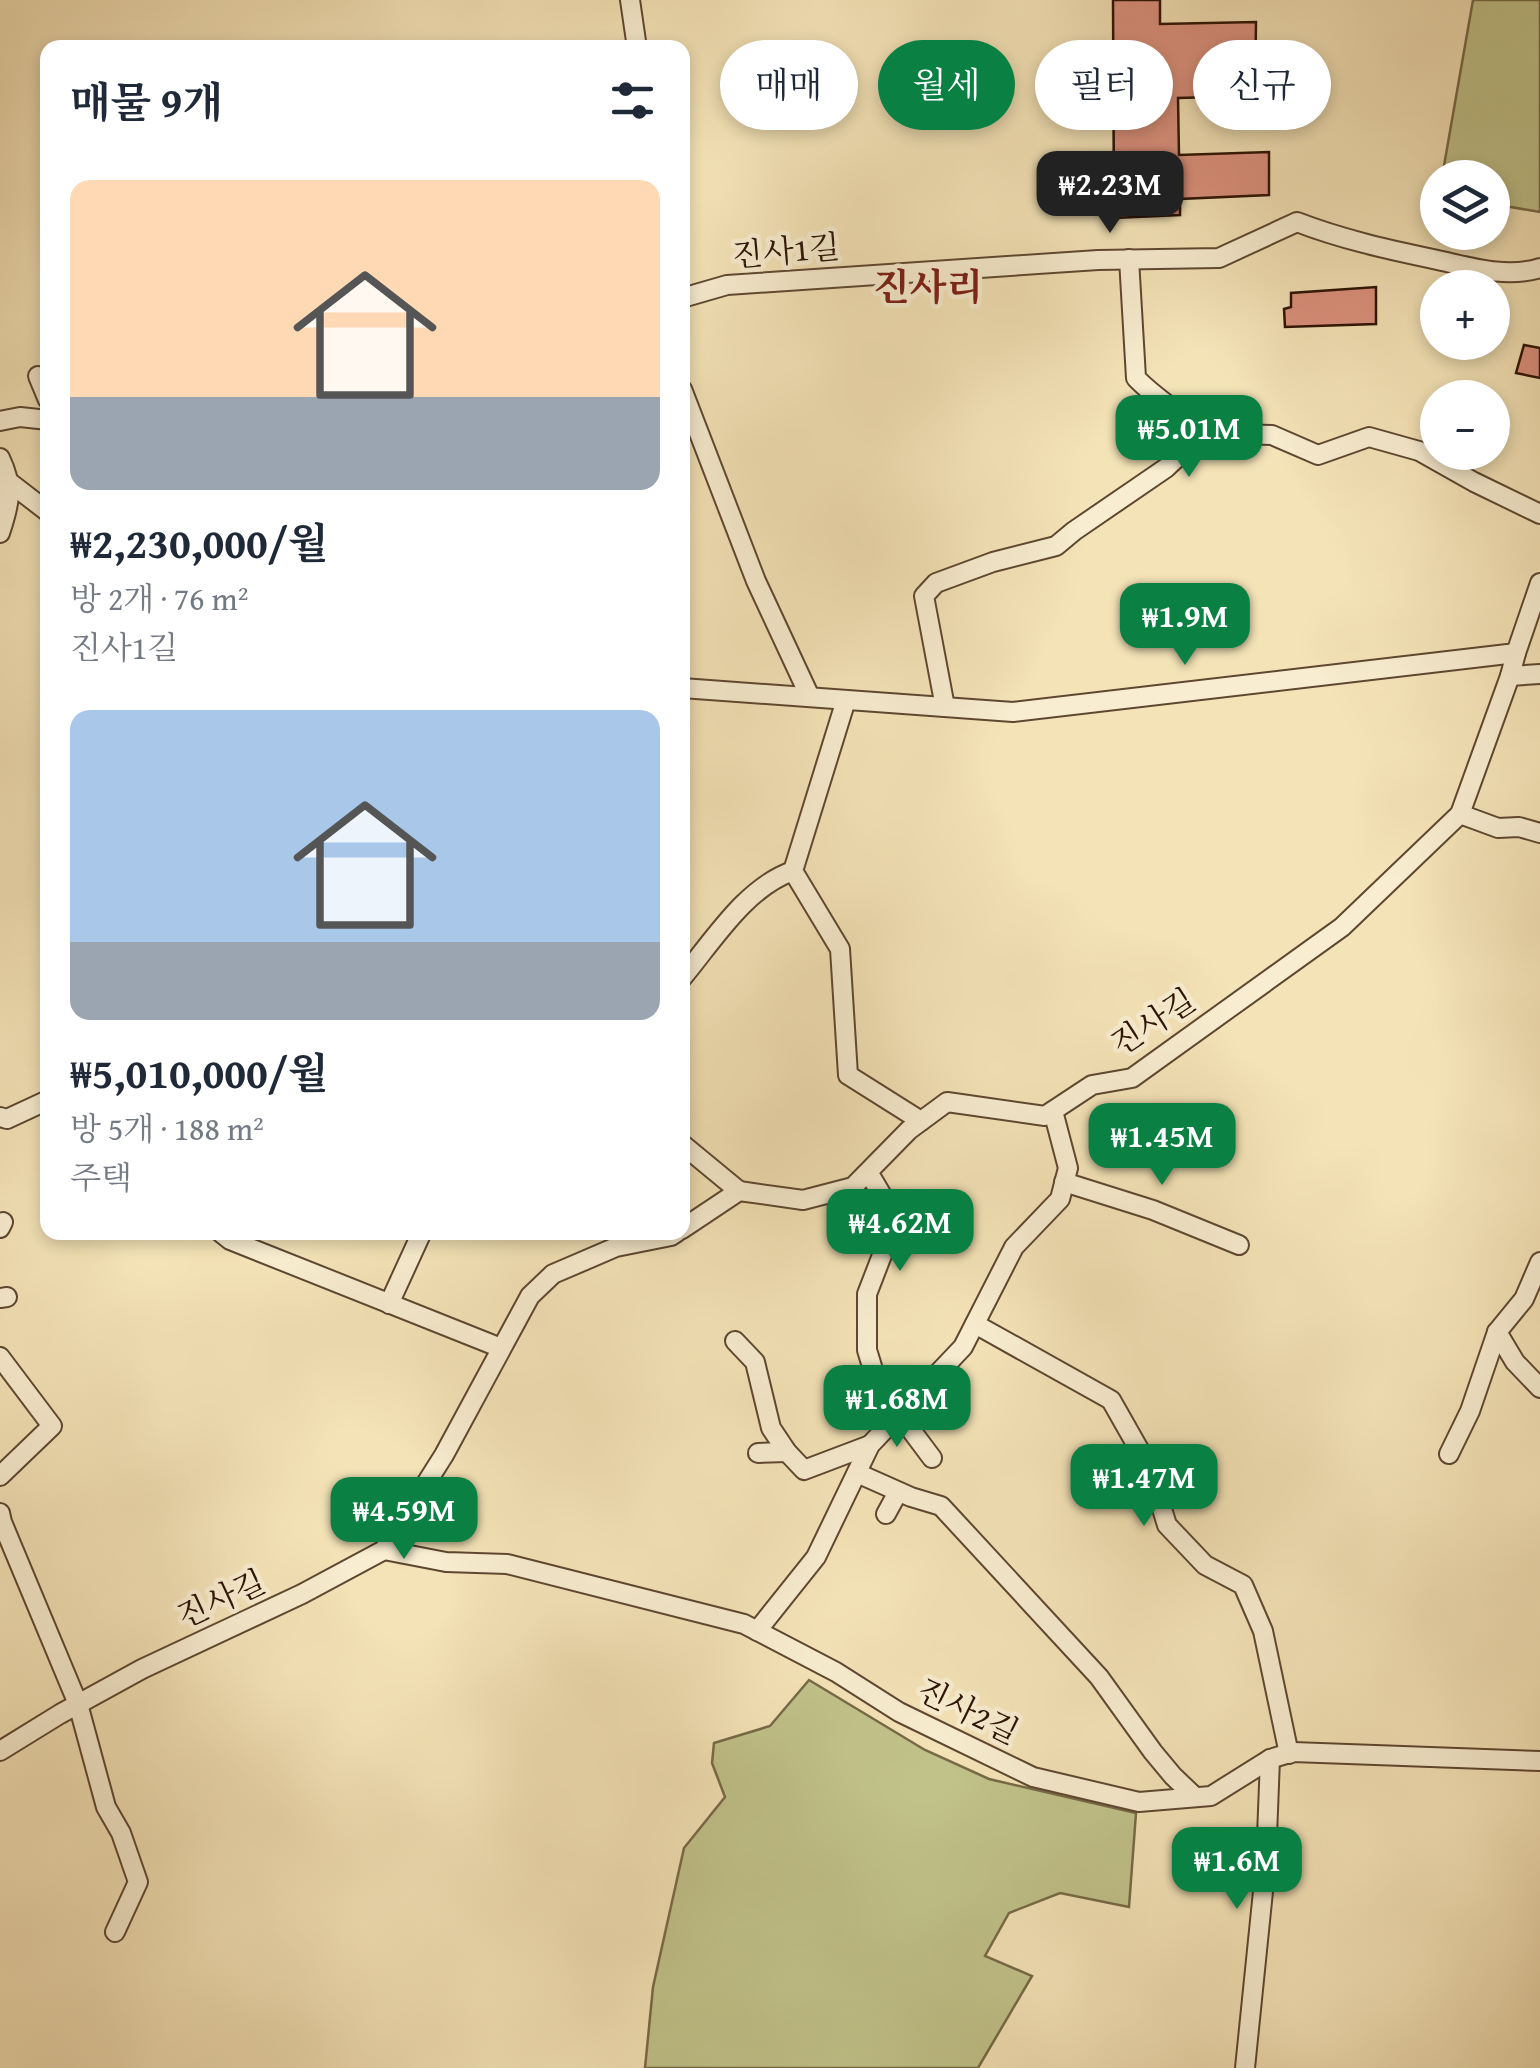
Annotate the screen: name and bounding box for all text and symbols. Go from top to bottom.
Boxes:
chip: 매매 [720,40,858,130]
chip: 월세 [878,40,1015,130]
chip: 필터 [1035,40,1173,130]
chip: 신규 [1193,40,1331,130]
text: 매물 9개 [70,71,223,132]
icon: filters [605,73,660,128]
pin: ₩2.23M [1029,151,1191,236]
text: ₩2.23M [1059,160,1161,207]
map controls [1420,160,1510,470]
button: layers [1420,160,1510,250]
street label: 진사1길 [730,222,842,279]
icon: home [275,245,455,425]
district label: 진사리 [873,258,983,314]
button: + [1420,270,1510,360]
button: − [1420,380,1510,470]
pin: ₩5.01M [1108,395,1270,480]
text: ₩5.01M [1138,404,1240,451]
text: ₩2,230,000/월 [70,512,329,573]
text: 방 2개 · 76 m² [70,575,248,622]
pin: ₩1.9M [1115,583,1255,668]
text: ₩1.9M [1142,592,1228,639]
text: 진사1길 [70,624,178,671]
icon: home [275,775,455,955]
street label: 진사길 [1101,977,1204,1067]
text: ₩5,010,000/월 [70,1042,329,1103]
pin: ₩1.45M [1081,1103,1243,1188]
text: 방 5개 · 188 m² [70,1105,264,1152]
text: ₩1.45M [1111,1112,1213,1159]
text: 주택 [70,1154,132,1201]
pin: ₩4.62M [819,1189,981,1274]
text: ₩4.62M [849,1198,951,1245]
pin: ₩1.68M [816,1365,978,1450]
text: ₩1.68M [846,1374,948,1421]
pin: ₩1.47M [1063,1444,1225,1529]
text: ₩1.47M [1093,1453,1195,1500]
pin: ₩4.59M [323,1477,485,1562]
text: ₩4.59M [353,1486,455,1533]
street label: 진사길 [169,1558,273,1639]
street label: 진사2길 [909,1666,1027,1755]
pin: ₩1.6M [1167,1827,1307,1912]
text: ₩1.6M [1194,1836,1280,1883]

